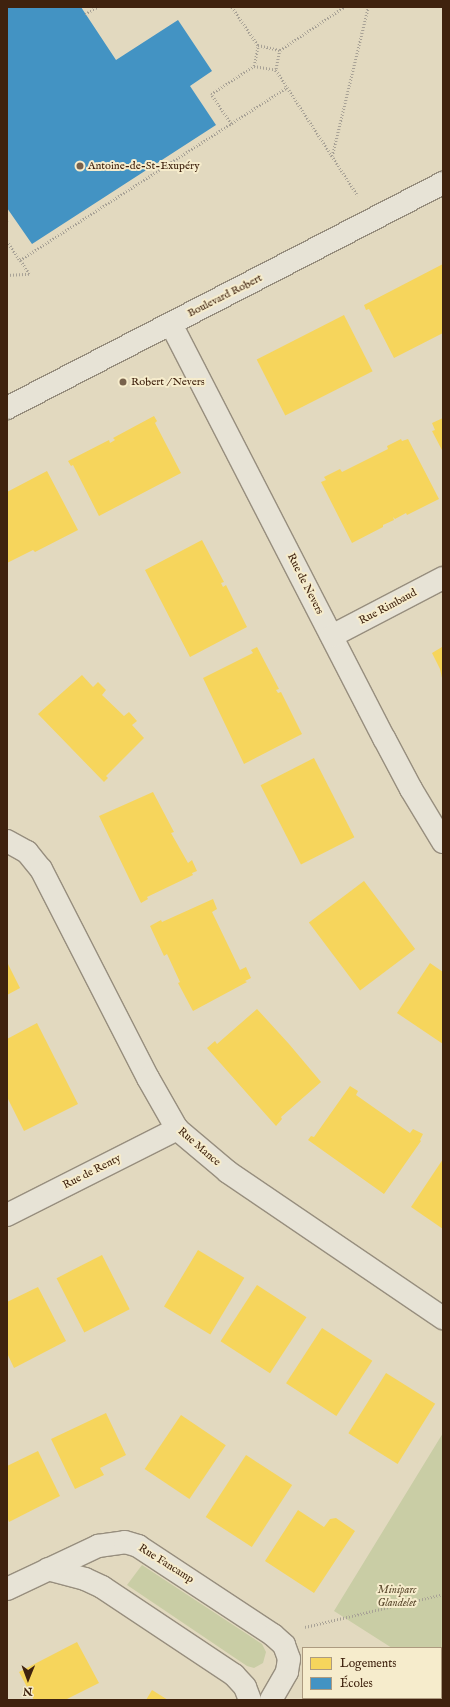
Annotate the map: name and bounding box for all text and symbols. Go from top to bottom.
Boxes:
place label: Antoine-de-St-Exupéry [88,159,200,173]
marker: Antoine-de-St-Exupéry [75,161,85,171]
street label: Boulevard Robert [186,272,264,320]
place label: Robert / Nevers [131,375,205,389]
marker: Robert / Nevers [118,377,128,387]
street label: Rue de Nevers [284,551,326,617]
street label: Rue Rimbaud [357,586,419,628]
street label: Rue Mance [175,1125,223,1169]
street label: Rue de Renty [61,1152,123,1192]
street label: Rue Fancamp [136,1542,196,1586]
park label: Miniparc Glandelet [378,1584,416,1610]
legend [302,1647,442,1699]
text: Logements [340,1656,397,1671]
north arrow [8,1659,48,1699]
text: Écoles [340,1676,373,1691]
text: N [23,1684,33,1698]

